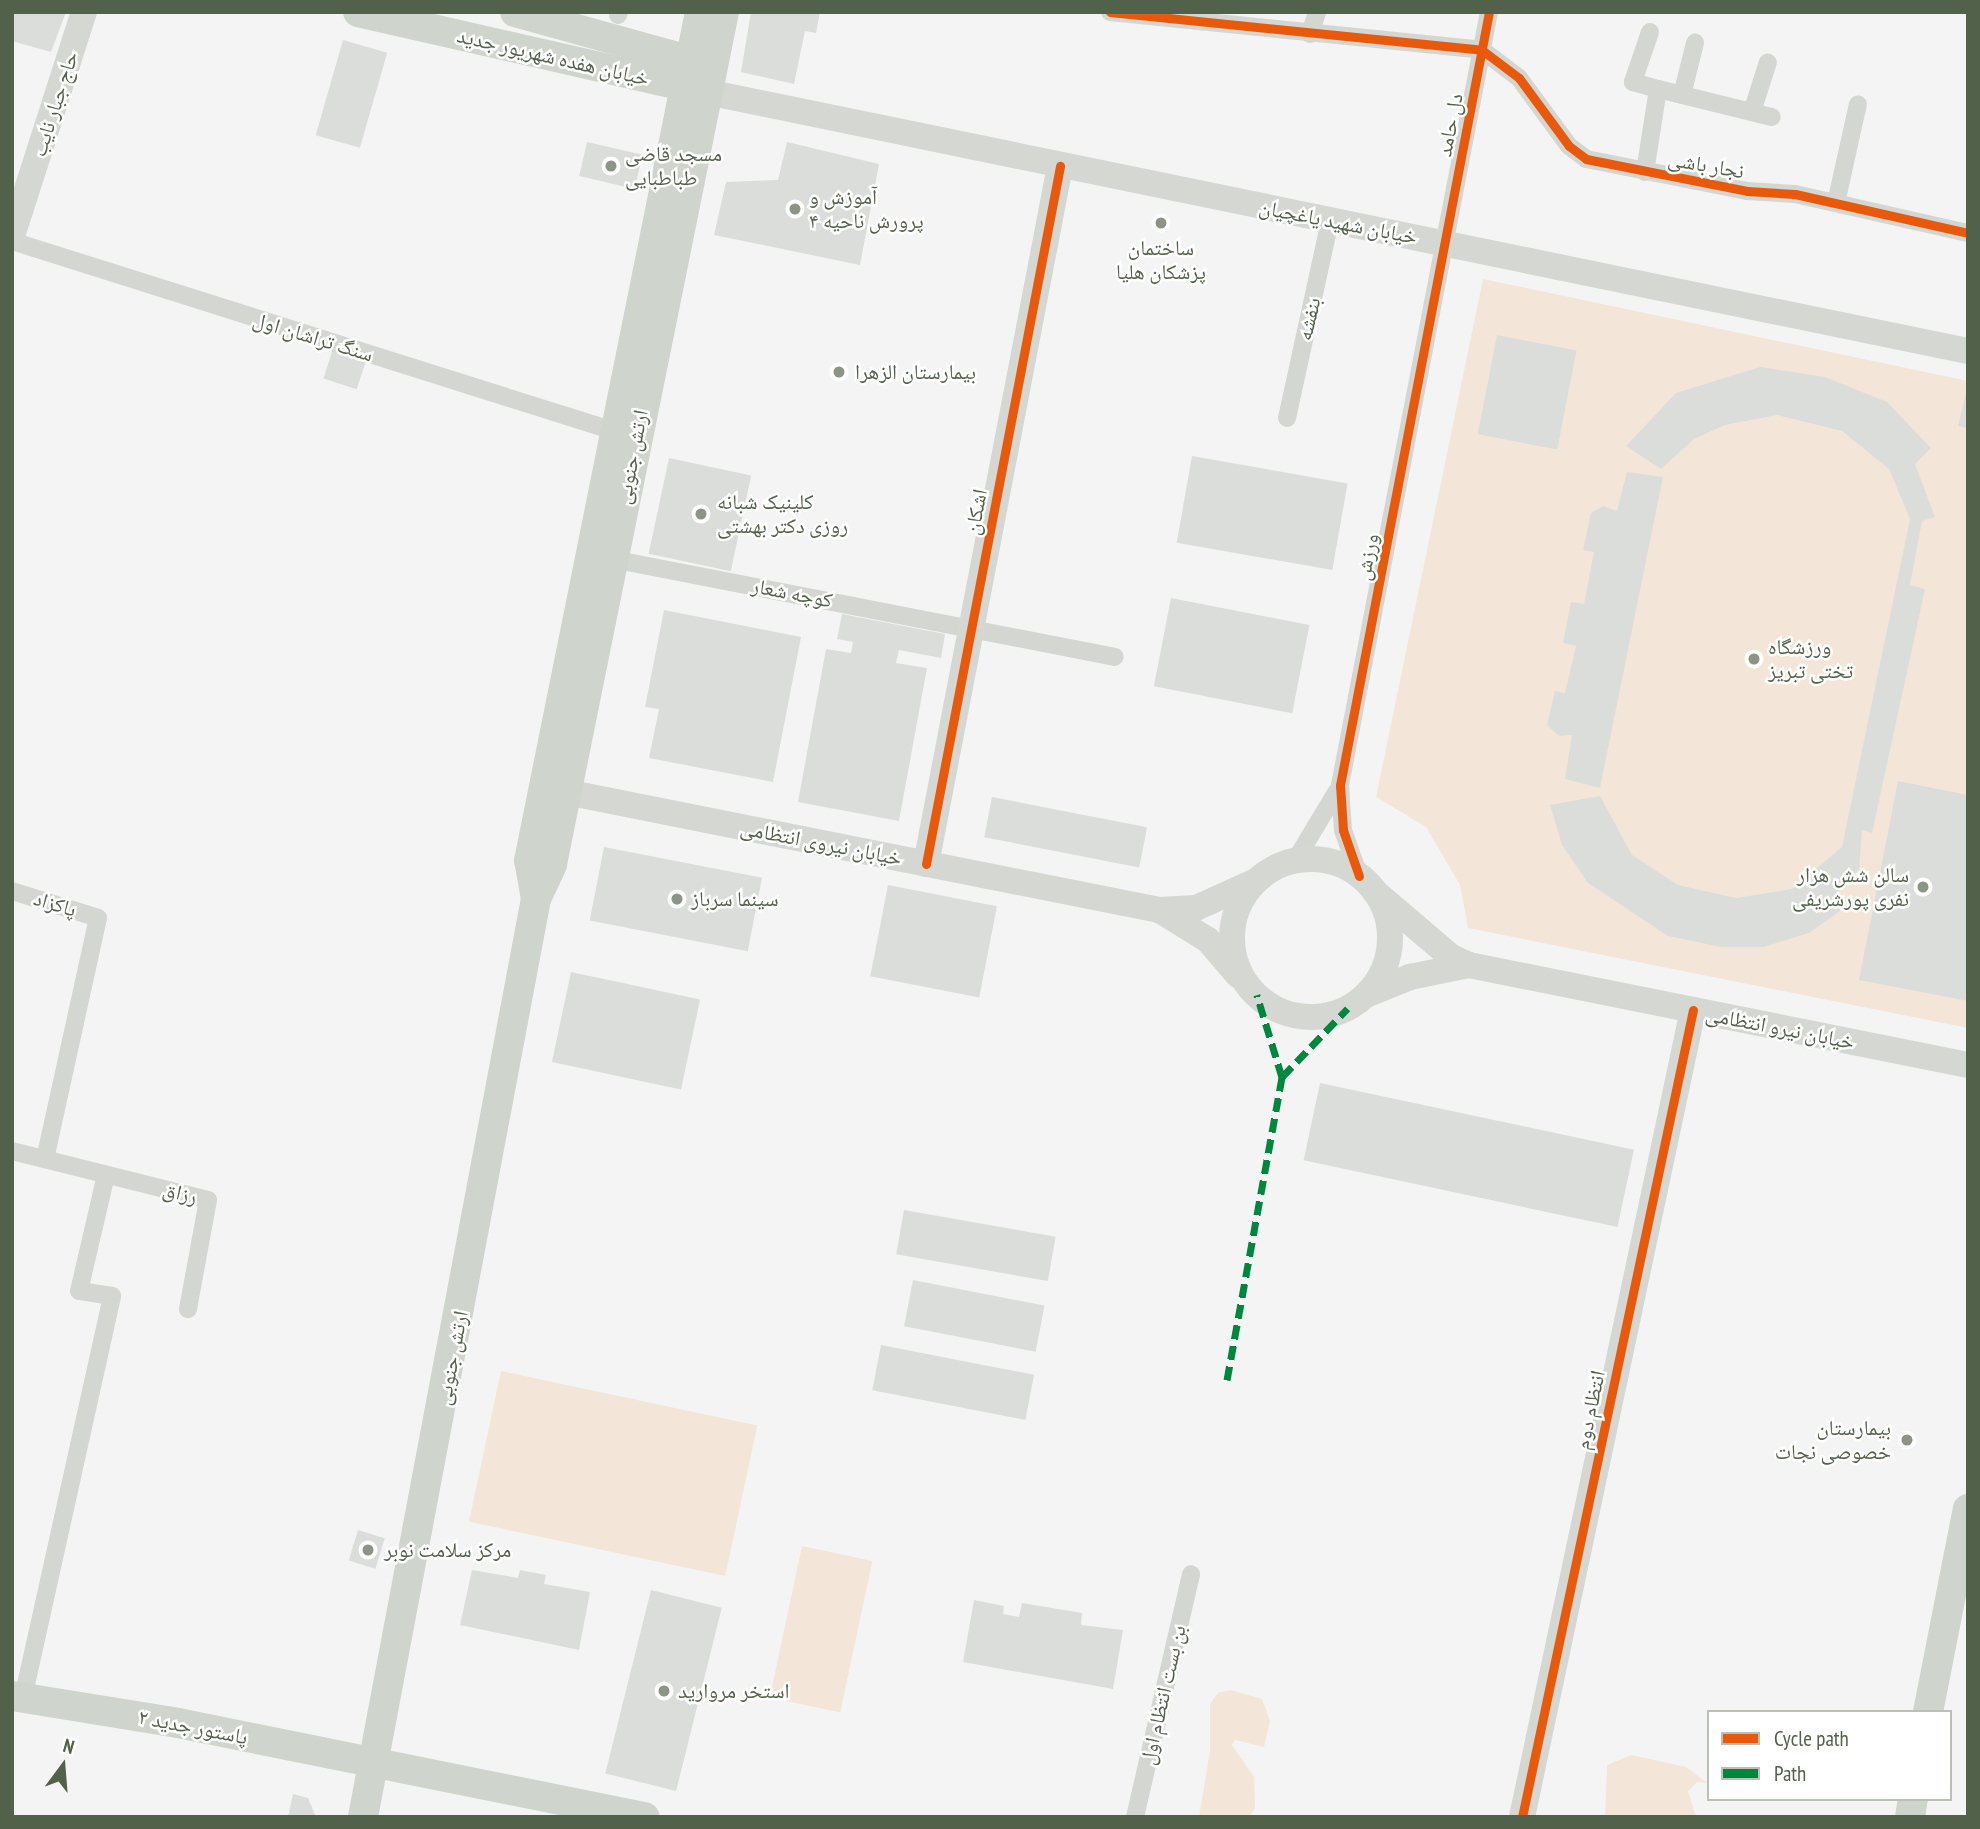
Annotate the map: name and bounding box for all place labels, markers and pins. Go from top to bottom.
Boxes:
place label: مسجد قاضی طباطبایی [625,141,722,191]
marker: مسجد قاضی طباطبایی [603,158,619,174]
place label: آموزش و پرورش ناحیه ۴ [809,184,924,234]
marker: آموزش و پرورش ناحیه ۴ [787,201,803,217]
marker: ساختمان پزشکان هلیا [1151,213,1171,233]
place label: ساختمان پزشکان هلیا [1116,235,1206,285]
place label: بیمارستان الزهرا [855,359,976,385]
marker: بیمارستان الزهرا [829,362,849,382]
place label: کلینیک شبانه روزی دکتر بهشتی [717,489,848,539]
marker: کلینیک شبانه روزی دکتر بهشتی [691,504,711,524]
place label: ورزشگاه تختی تبریز [1768,634,1853,684]
marker: ورزشگاه تختی تبریز [1746,651,1762,667]
place label: سالن شش هزار نفری پورشریفی [1792,862,1909,912]
marker: سالن شش هزار نفری پورشریفی [1915,879,1931,895]
place label: سینما سرباز [691,886,778,912]
marker: سینما سرباز [669,891,685,907]
place label: بیمارستان خصوصی نجات [1775,1415,1891,1465]
marker: بیمارستان خصوصی نجات [1897,1430,1917,1450]
place label: مرکز سلامت نوبر [384,1537,511,1563]
marker: مرکز سلامت نوبر [358,1540,378,1560]
place label: استخر مروارید [678,1678,789,1704]
marker: استخر مروارید [656,1683,672,1699]

